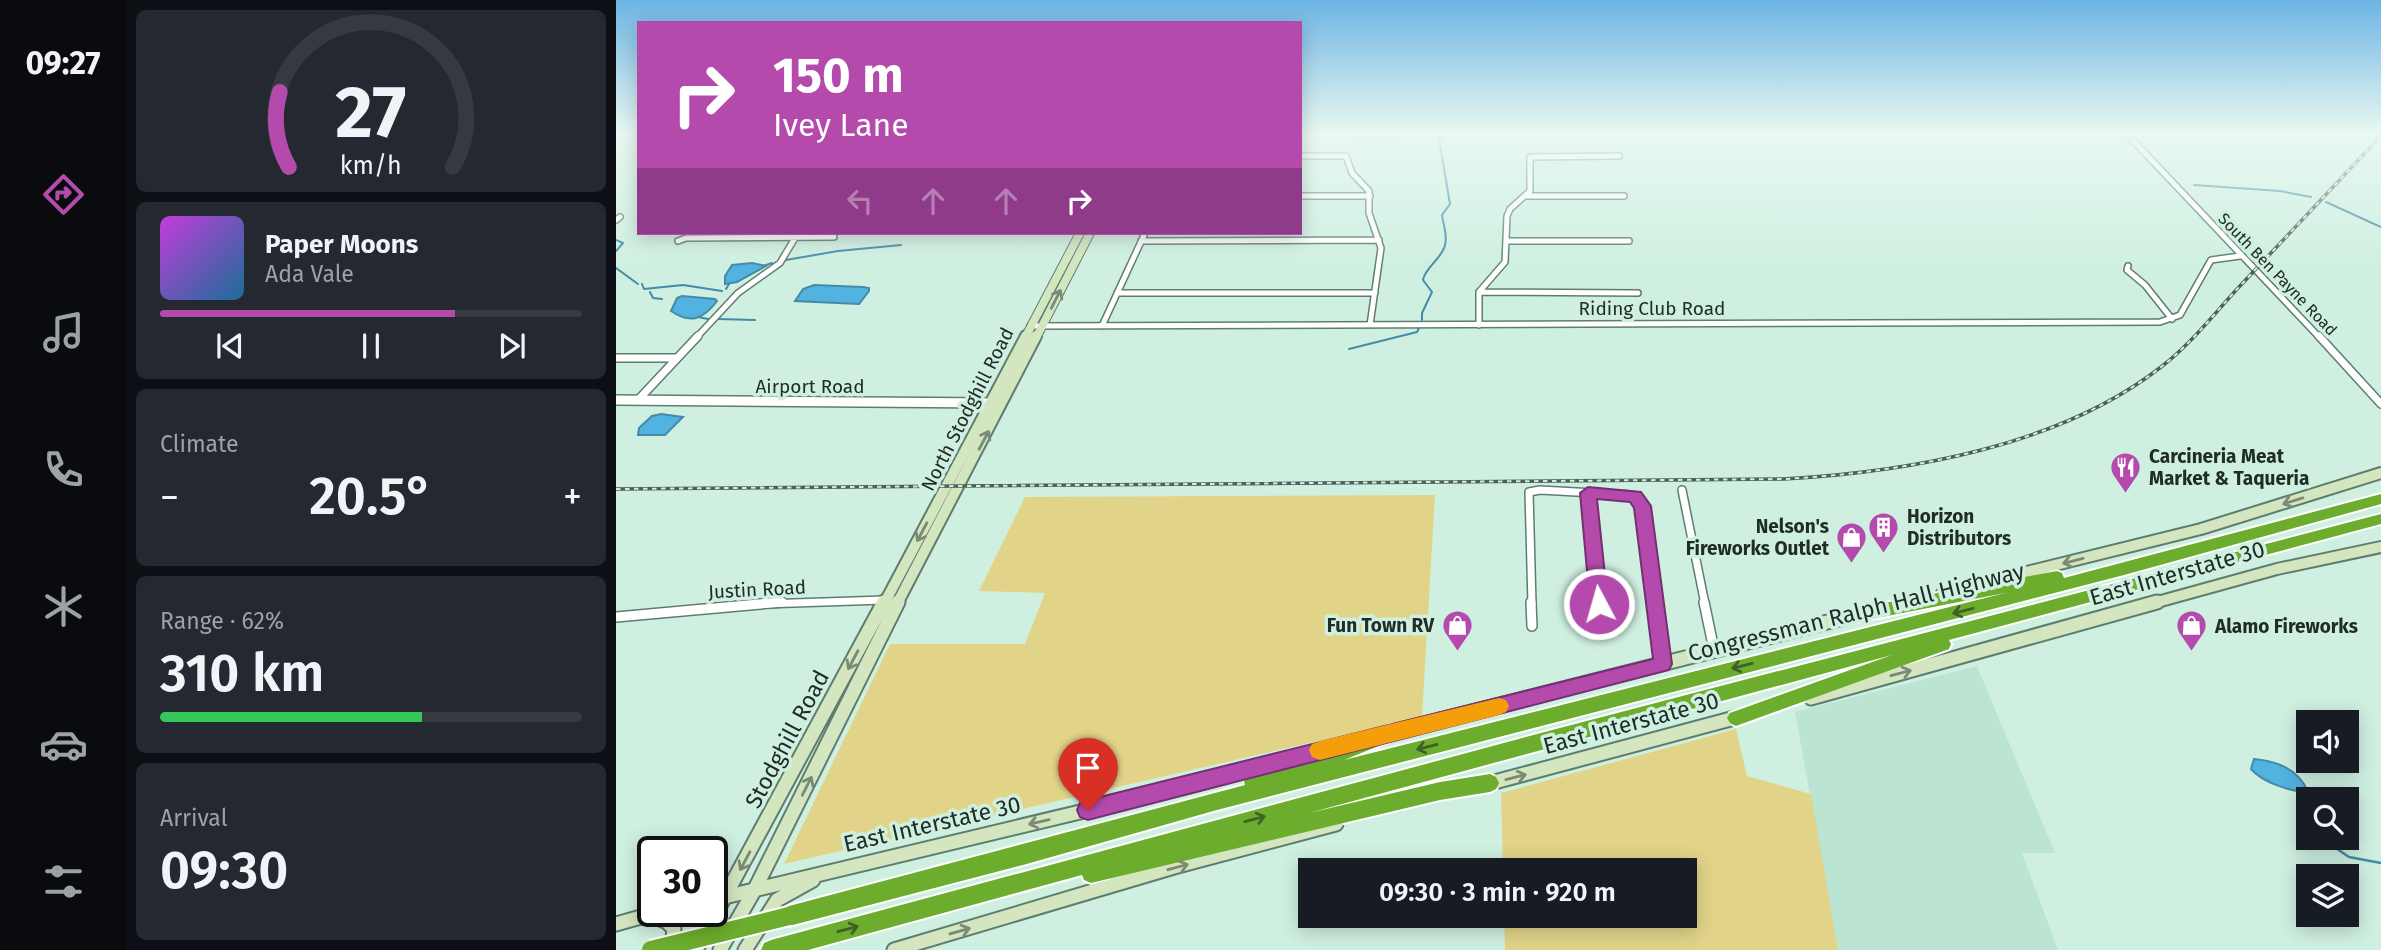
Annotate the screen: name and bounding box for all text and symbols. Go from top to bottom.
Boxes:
text: 09:27 [25,44,101,82]
text: 150 m [773,46,904,105]
icon: right [658,49,749,140]
text: 27 [336,69,406,156]
text: Ivey Lane [773,106,909,144]
text: km/h [340,151,402,181]
icon: directions [39,170,88,219]
icon: left [841,182,879,220]
icon: ahead [914,182,952,220]
icon: ahead [987,182,1025,220]
icon: right [1060,182,1098,220]
street label: South Ben Payne Road [2214,209,2341,340]
text: Paper Moons [265,229,418,260]
text: Ada Vale [265,260,354,288]
one-way arrow [1049,289,1063,310]
street label: Riding Club Road [1579,297,1725,320]
icon: music [39,308,88,357]
street label: North Stodghill Road [916,324,1019,495]
icon: previous [211,327,249,365]
icon: pause [352,327,390,365]
icon: next [493,327,531,365]
street label: Airport Road [755,375,865,398]
text: Climate [160,430,239,458]
one-way arrow [977,431,991,451]
icon: phone [39,445,88,494]
place label: Carcineria Meat Market & Taqueria [2149,445,2309,490]
restaurant icon: Carcineria Meat Market & Taqueria [2109,450,2143,494]
text: 20.5° [309,465,433,528]
text: − [160,474,179,520]
text: + [563,474,582,520]
one-way arrow [2282,496,2304,509]
place label: Horizon Distributors [1907,505,2011,550]
building icon: Horizon Distributors [1867,510,1901,554]
place label: Nelson's Fireworks Outlet [1686,515,1830,560]
shop icon: Nelson's Fireworks Outlet [1835,520,1869,564]
one-way arrow [915,521,929,541]
street label: East Interstate 30 [2086,535,2268,611]
one-way arrow [2062,555,2085,568]
street label: Congressman Ralph Hall Highway [1685,556,2028,667]
position arrow [1562,567,1636,641]
street label: Justin Road [708,575,807,604]
icon: climate [39,582,88,631]
one-way arrow [1952,605,1974,618]
text: Range · 62% [160,607,284,635]
shop icon: Fun Town RV [1440,608,1474,652]
shop icon: Alamo Fireworks [2175,609,2209,653]
place label: Fun Town RV [1327,614,1435,637]
place label: Alamo Fireworks [2214,615,2358,638]
text: 310 km [160,642,324,705]
one-way arrow [846,650,860,670]
one-way arrow [1731,660,1754,673]
street label: Stodghill Road [739,665,835,813]
one-way arrow [1890,666,1912,679]
street label: East Interstate 30 [1540,686,1722,760]
map controls [2296,710,2359,927]
button: sound [2296,710,2359,773]
icon: car [39,720,88,769]
pin [1058,738,1118,810]
one-way arrow [1416,741,1439,754]
icon: arrive [1069,749,1107,787]
one-way arrow [1504,770,1527,783]
one-way arrow [800,776,814,797]
button: search [2296,787,2359,850]
street label: East Interstate 30 [841,790,1023,858]
text: Arrival [160,804,227,832]
one-way arrow [1243,812,1266,825]
one-way arrow [1028,815,1051,829]
speed limit sign: 30 [637,836,728,927]
text: 09:30 [160,839,288,902]
one-way arrow [737,850,751,870]
icon: filters [39,857,88,906]
one-way arrow [1167,859,1189,872]
button: layers [2296,864,2359,927]
text: 09:30 · 3 min · 920 m [1379,877,1616,908]
one-way arrow [836,922,859,935]
one-way arrow [948,923,970,936]

